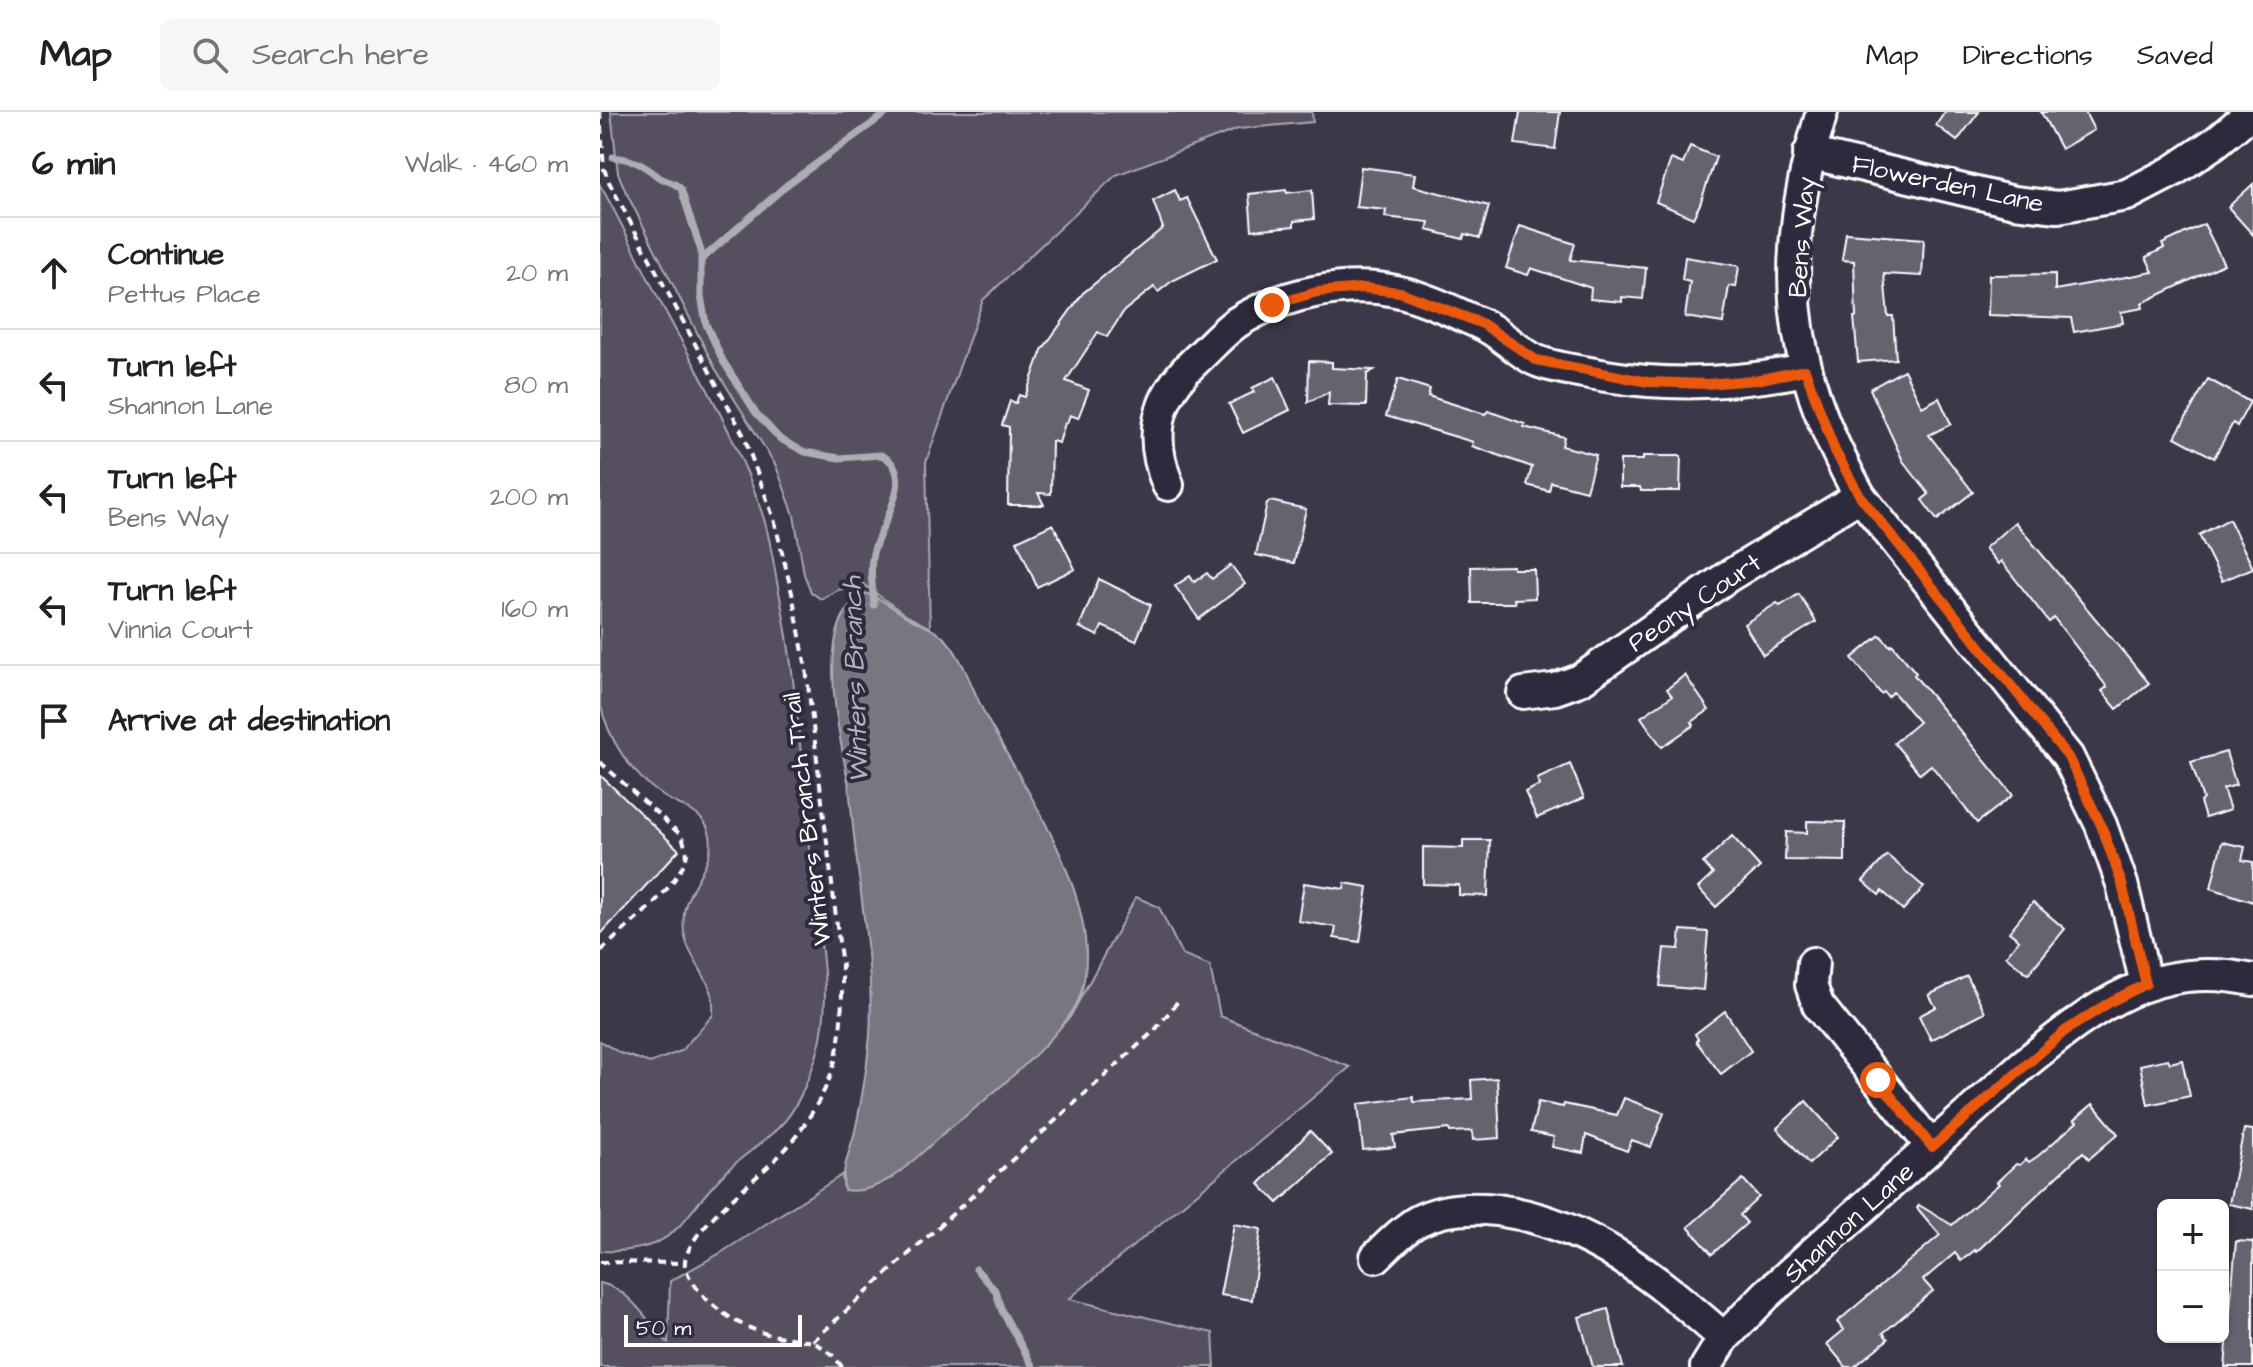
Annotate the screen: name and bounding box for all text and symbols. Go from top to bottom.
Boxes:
search box [160,19,720,91]
text: Map [40,29,112,81]
icon: search [188,33,232,77]
text: Search here [252,34,429,76]
text: Map [1866,36,1919,75]
text: Directions [1963,36,2093,75]
text: Saved [2137,36,2213,75]
text: 6 min [32,140,116,188]
text: Walk · 460 m [405,146,568,182]
street label: Flowerden Lane [1849,146,2047,222]
street label: Bens Way [1780,175,1826,299]
text: Continue [108,234,224,276]
icon: ahead [32,251,76,295]
text: 20 m [506,255,568,291]
text: Pettus Place [108,276,261,312]
route end [1254,287,1290,323]
text: Turn left [108,346,236,388]
icon: left [32,363,76,407]
text: 80 m [504,367,568,403]
text: Shannon Lane [108,388,273,424]
text: Turn left [108,458,236,500]
icon: left [32,475,76,519]
text: 200 m [490,479,568,515]
text: Bens Way [108,500,229,536]
street label: Peony Court [1621,545,1770,662]
text: Turn left [108,570,236,612]
water label: Winters Branch [832,575,879,784]
icon: left [32,587,76,631]
text: 160 m [501,591,568,627]
text: Vinnia Court [108,612,253,648]
street label: Winters Branch Trail [774,690,840,947]
icon: arrive [32,699,76,743]
text: Arrive at destination [108,700,390,742]
route start [1860,1062,1896,1098]
street label: Shannon Lane [1775,1154,1922,1291]
map controls [2157,1199,2229,1343]
button: + [2157,1199,2229,1271]
button: − [2157,1271,2229,1343]
scale bar [624,1311,802,1347]
text: 50 m [636,1313,691,1344]

